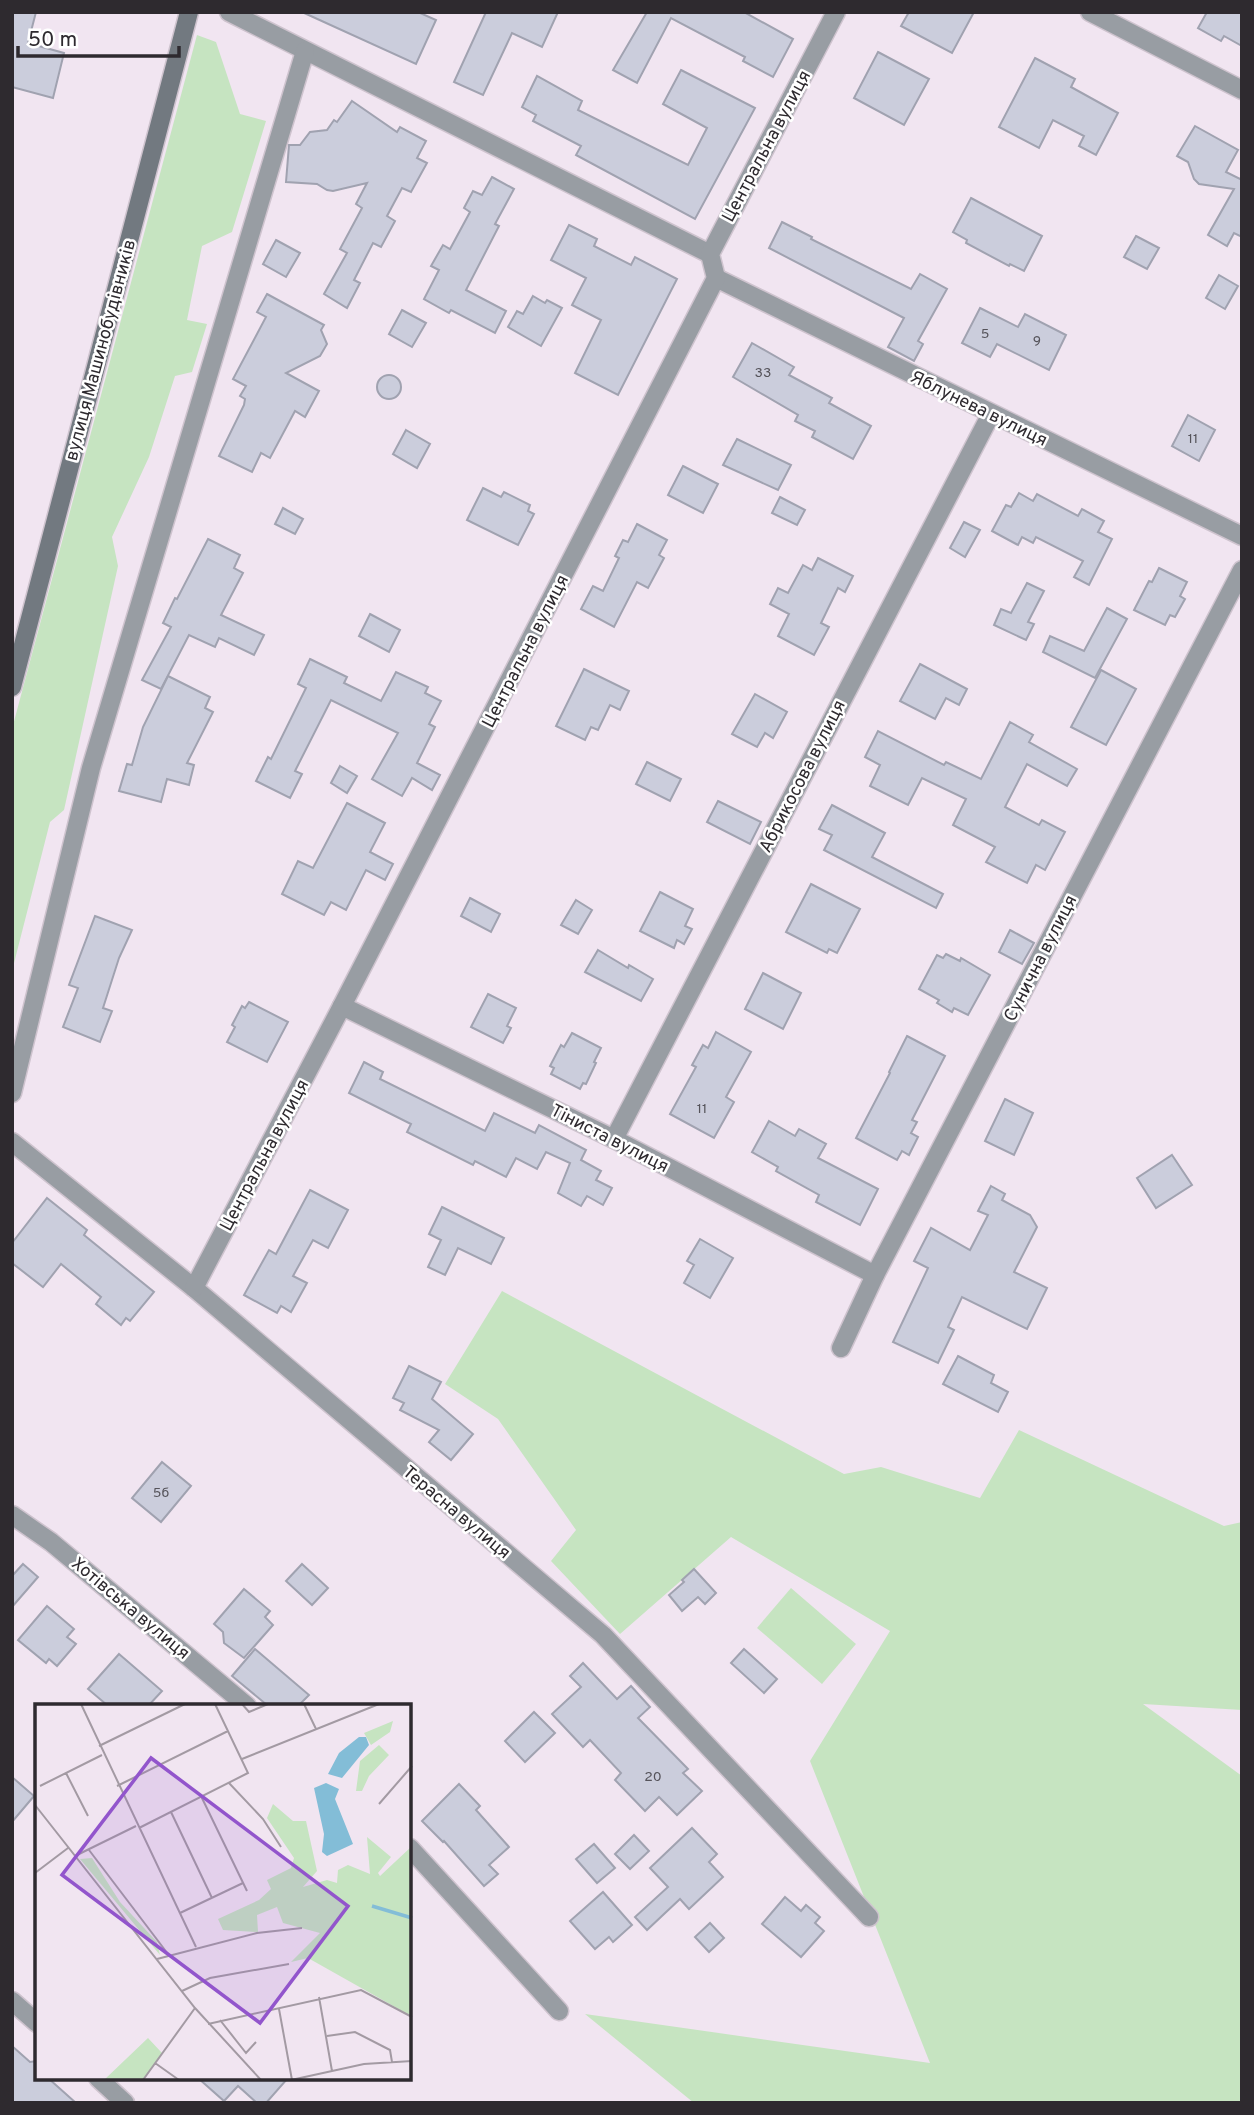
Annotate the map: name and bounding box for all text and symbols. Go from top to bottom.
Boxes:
scale bar [18,14,178,58]
text: 50 m [28,27,77,54]
street label: Центральна вулиця [718,67,817,227]
street label: вулиця Машинобудівників [61,237,142,464]
house number: 5 [981,326,989,343]
house number: 9 [1033,333,1041,350]
house number: 33 [755,365,771,382]
street label: Яблунева вулиця [906,366,1051,453]
house number: 11 [1188,431,1198,448]
street label: Центральна вулиця [478,571,575,732]
street label: Абрикосова вулиця [755,696,852,857]
street label: Сунична вулиця [999,891,1083,1026]
street label: Центральна вулиця [216,1076,315,1236]
street label: Тіниста вулиця [546,1100,672,1179]
house number: 11 [697,1101,707,1118]
street label: Терасна вулиця [397,1461,515,1565]
house number: 5б [153,1485,169,1502]
street label: Хотівська вулиця [66,1553,194,1665]
inset map [35,1704,411,2080]
house number: 20 [644,1769,662,1786]

